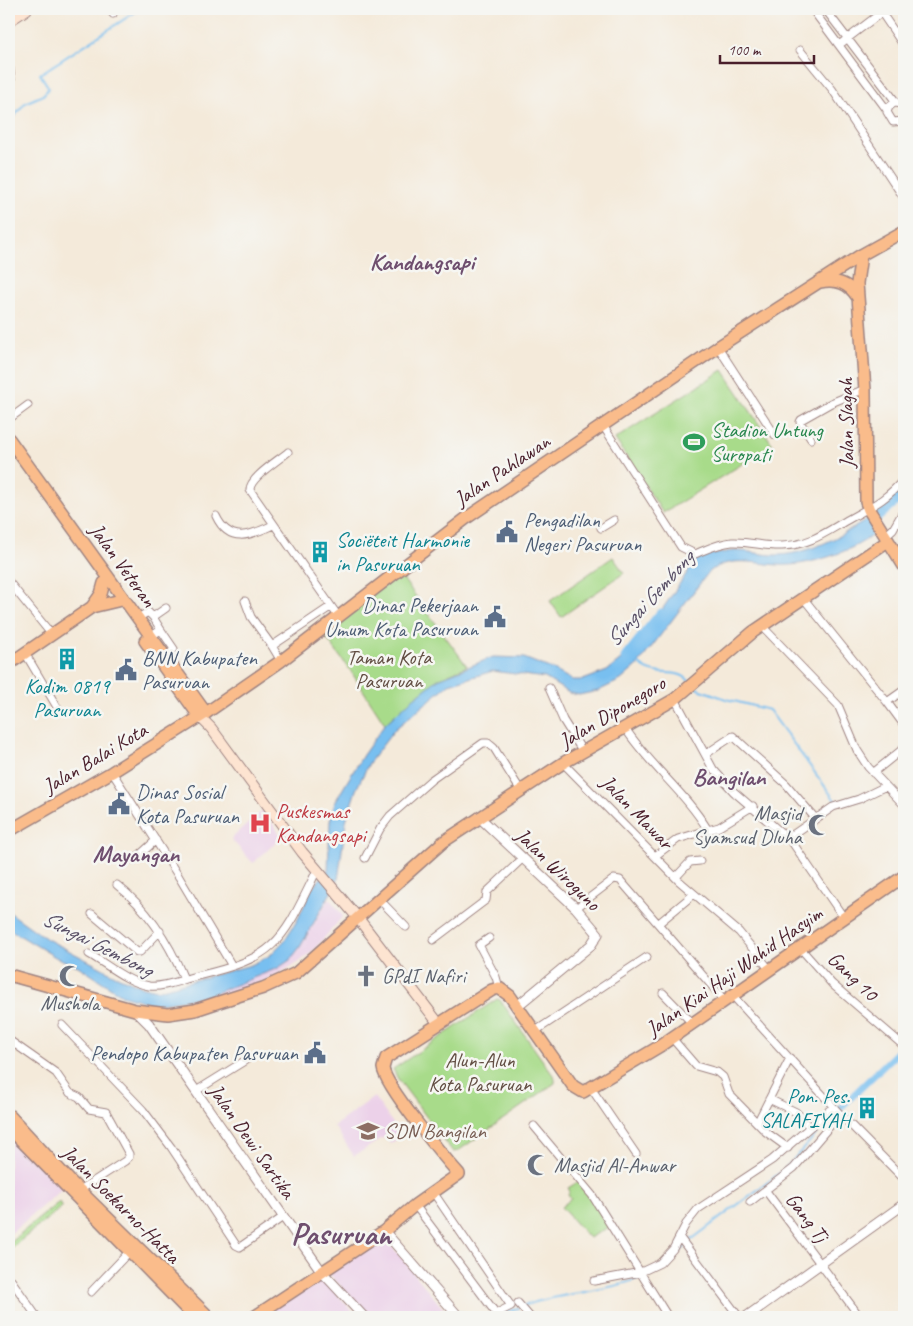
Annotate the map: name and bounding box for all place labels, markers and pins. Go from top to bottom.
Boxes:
place label: Stadion Untung Suropati [711,417,825,467]
sports icon: Stadion Untung Suropati [681,429,707,455]
place label: Pengadilan Negeri Pasuruan [524,507,642,557]
public building icon: Pengadilan Negeri Pasuruan [494,519,520,545]
place label: Sociëteit Harmonie in Pasuruan [336,527,470,577]
building icon: Sociëteit Harmonie in Pasuruan [307,539,333,565]
place label: Dinas Pekerjaan Umum Kota Pasuruan [325,592,480,642]
public building icon: Dinas Pekerjaan Umum Kota Pasuruan [482,604,508,630]
place label: BNN Kabupaten Pasuruan [142,645,257,695]
building icon: Kodim 0819 Pasuruan [54,646,80,672]
public building icon: BNN Kabupaten Pasuruan [113,657,139,683]
place label: Kodim 0819 Pasuruan [25,673,111,723]
place label: Dinas Sosial Kota Pasuruan [136,779,240,829]
public building icon: Dinas Sosial Kota Pasuruan [106,791,132,817]
place label: Puskesmas Kandangsapi [276,798,369,848]
place label: Masjid Syamsud Dluha [693,800,805,850]
hospital icon: Puskesmas Kandangsapi [247,810,273,836]
mosque icon: Masjid Syamsud Dluha [806,812,832,838]
mosque icon: Mushola [57,963,83,989]
church icon: GPdI Nafiri [353,963,379,989]
place label: GPdI Nafiri [382,963,469,989]
place label: Mushola [41,990,102,1016]
place label: Pendopo Kabupaten Pasuruan [90,1040,299,1066]
public building icon: Pendopo Kabupaten Pasuruan [302,1040,328,1066]
place label: Pon. Pes. SALAFIYAH [760,1083,853,1133]
building icon: Pon. Pes. SALAFIYAH [854,1095,880,1121]
school or university icon: SDN Bangilan [355,1118,381,1144]
place label: SDN Bangilan [384,1118,486,1144]
mosque icon: Masjid Al-Anwar [525,1152,551,1178]
place label: Masjid Al-Anwar [554,1152,677,1178]

